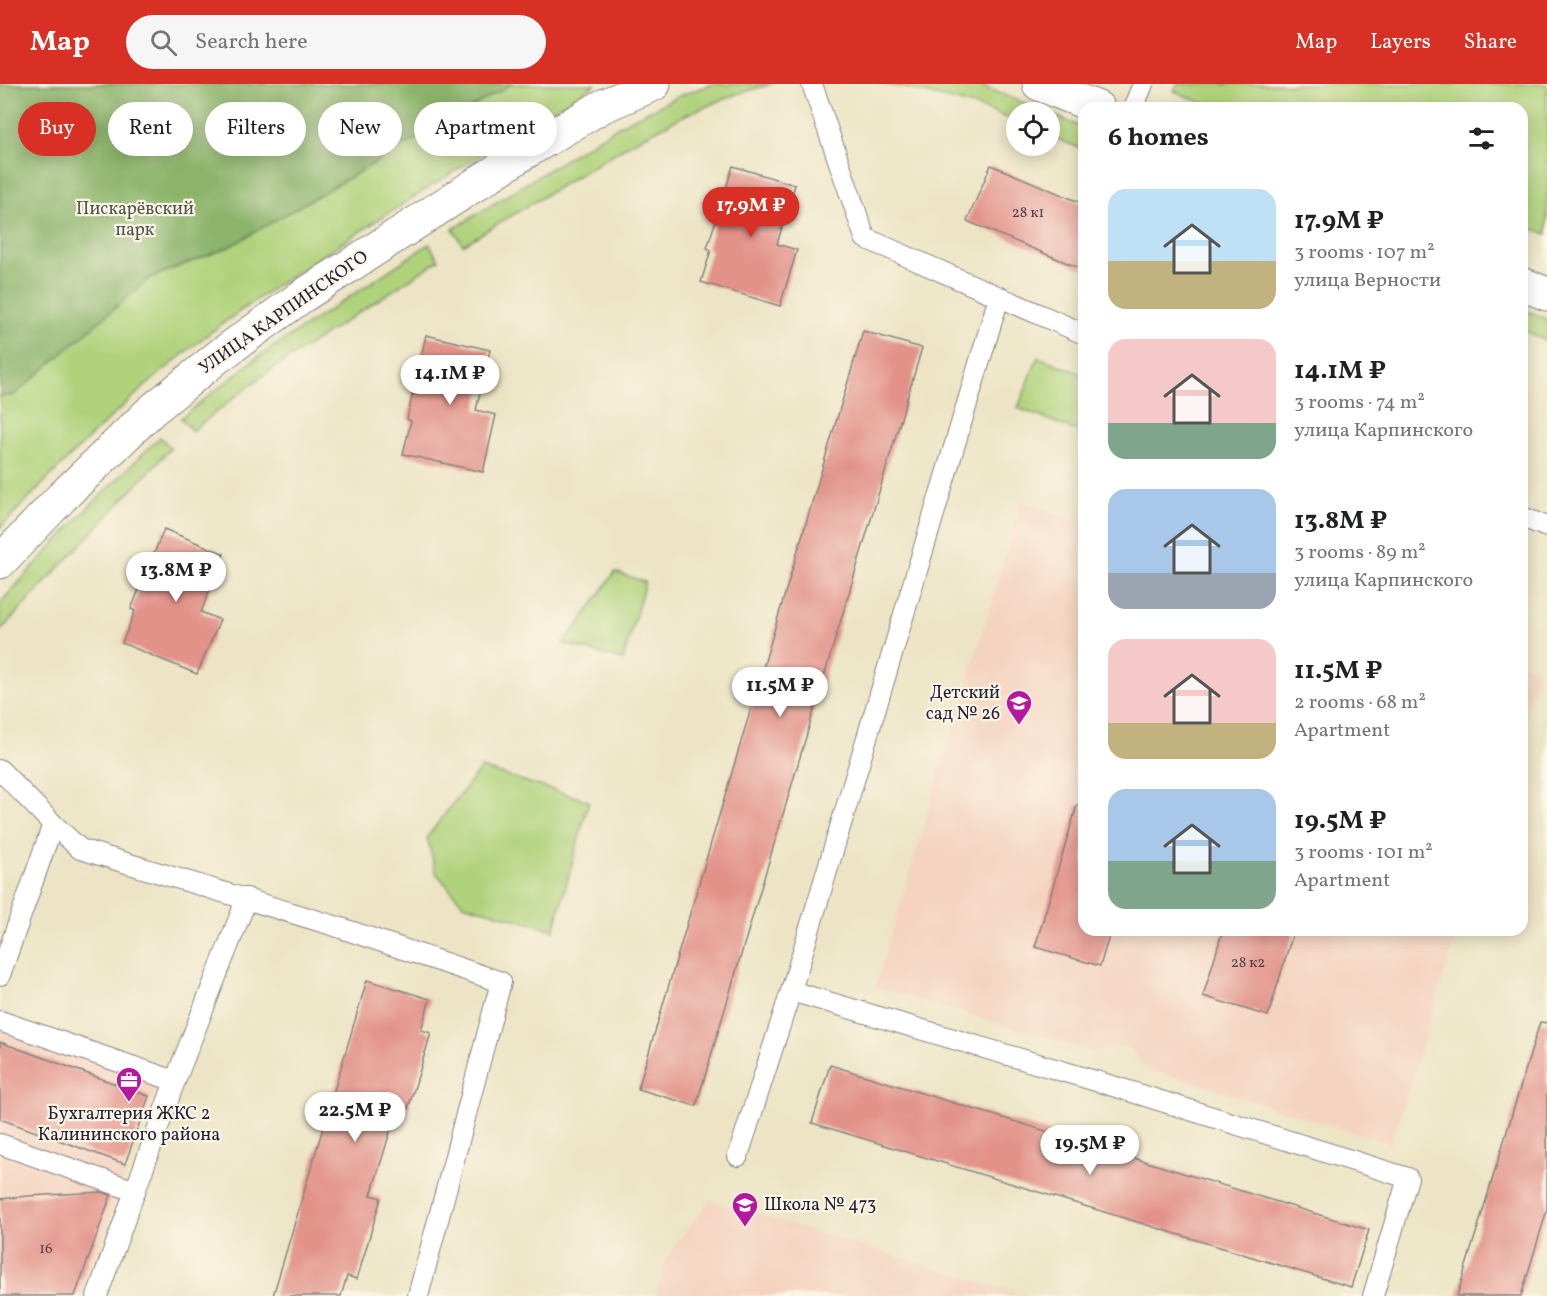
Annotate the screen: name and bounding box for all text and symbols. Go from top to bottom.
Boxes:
search box [126,15,546,69]
text: Map [30,23,90,62]
icon: search [147,26,180,59]
text: Search here [195,27,308,58]
text: Map [1295,28,1337,57]
text: Layers [1370,28,1431,57]
text: Share [1464,28,1517,57]
chip: Buy [18,102,96,156]
chip: Rent [108,102,193,156]
chip: Filters [205,102,306,156]
chip: New [318,102,402,156]
chip: Apartment [414,102,557,156]
map controls [1006,102,1060,156]
button: locate [1006,102,1060,156]
text: 6 homes [1108,120,1209,156]
icon: filters [1465,122,1498,155]
pin: 17.9M ₽ [696,187,806,238]
text: 17.9M ₽ [716,192,786,220]
park label: Пискарёвский парк [76,197,194,243]
house number: 28 к1 [1012,203,1044,224]
text: 17.9M ₽ [1294,203,1384,239]
icon: home [1156,213,1228,285]
text: 3 rooms · 107 m² [1294,239,1435,267]
street label: УЛИЦА КАРПИНСКОГО [194,245,374,381]
text: улица Верности [1294,267,1441,295]
text: 14.1M ₽ [1294,353,1386,389]
pin: 14.1M ₽ [395,355,505,406]
text: 14.1M ₽ [415,360,485,388]
icon: home [1156,363,1228,435]
text: 3 rooms · 74 m² [1294,389,1425,417]
text: улица Карпинского [1294,417,1473,445]
text: 13.8M ₽ [1294,503,1387,539]
icon: home [1156,513,1228,585]
text: 3 rooms · 89 m² [1294,539,1426,567]
pin: 13.8M ₽ [121,552,231,603]
text: 13.8M ₽ [140,557,212,585]
text: улица Карпинского [1294,567,1473,595]
text: 11.5M ₽ [1294,653,1383,689]
icon: home [1156,663,1228,735]
pin: 11.5M ₽ [725,667,835,718]
text: 11.5M ₽ [746,672,814,700]
place label: Детский сад № 26 [926,681,1000,727]
school or university icon: Детский сад № 26 [1004,688,1034,726]
text: 2 rooms · 68 m² [1294,689,1426,717]
text: Apartment [1294,717,1390,745]
text: 19.5M ₽ [1294,803,1387,839]
icon: home [1156,813,1228,885]
text: 3 rooms · 101 m² [1294,839,1433,867]
text: Apartment [1294,867,1390,895]
house number: 28 к2 [1231,953,1265,974]
office icon: Бухгалтерия ЖКС 2 Калининского района [114,1065,144,1103]
pin: 22.5M ₽ [300,1092,410,1143]
text: 22.5M ₽ [319,1097,391,1125]
place label: Бухгалтерия ЖКС 2 Калининского района [38,1102,220,1148]
pin: 19.5M ₽ [1035,1125,1145,1176]
text: 19.5M ₽ [1054,1130,1126,1158]
school or university icon: Школа № 473 [730,1190,760,1228]
place label: Школа № 473 [764,1193,876,1218]
house number: 16 [39,1239,53,1260]

